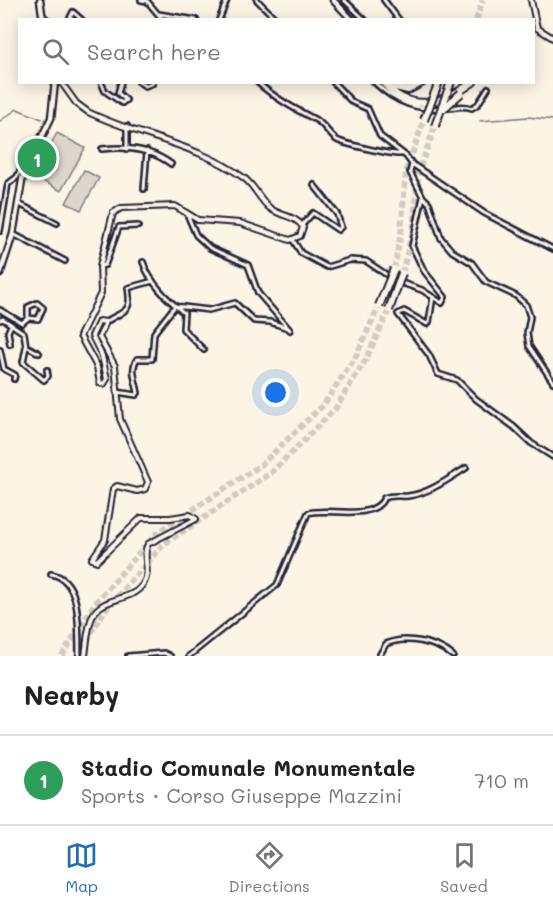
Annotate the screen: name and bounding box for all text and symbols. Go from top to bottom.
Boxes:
search box [18,18,535,84]
icon: search [39,35,72,68]
text: Search here [87,37,221,66]
pin: 1 [18,136,57,180]
your location [261,378,290,407]
text: Nearby [24,678,119,712]
text: Stadio Comunale Monumentale [81,753,415,782]
text: 1 [39,767,48,793]
text: 710 m [474,767,529,793]
text: Sports · Corso Giuseppe Mazzini [81,782,402,808]
tab: Map [65,839,98,896]
tab: Directions [229,839,310,896]
tab: Saved [440,839,488,896]

